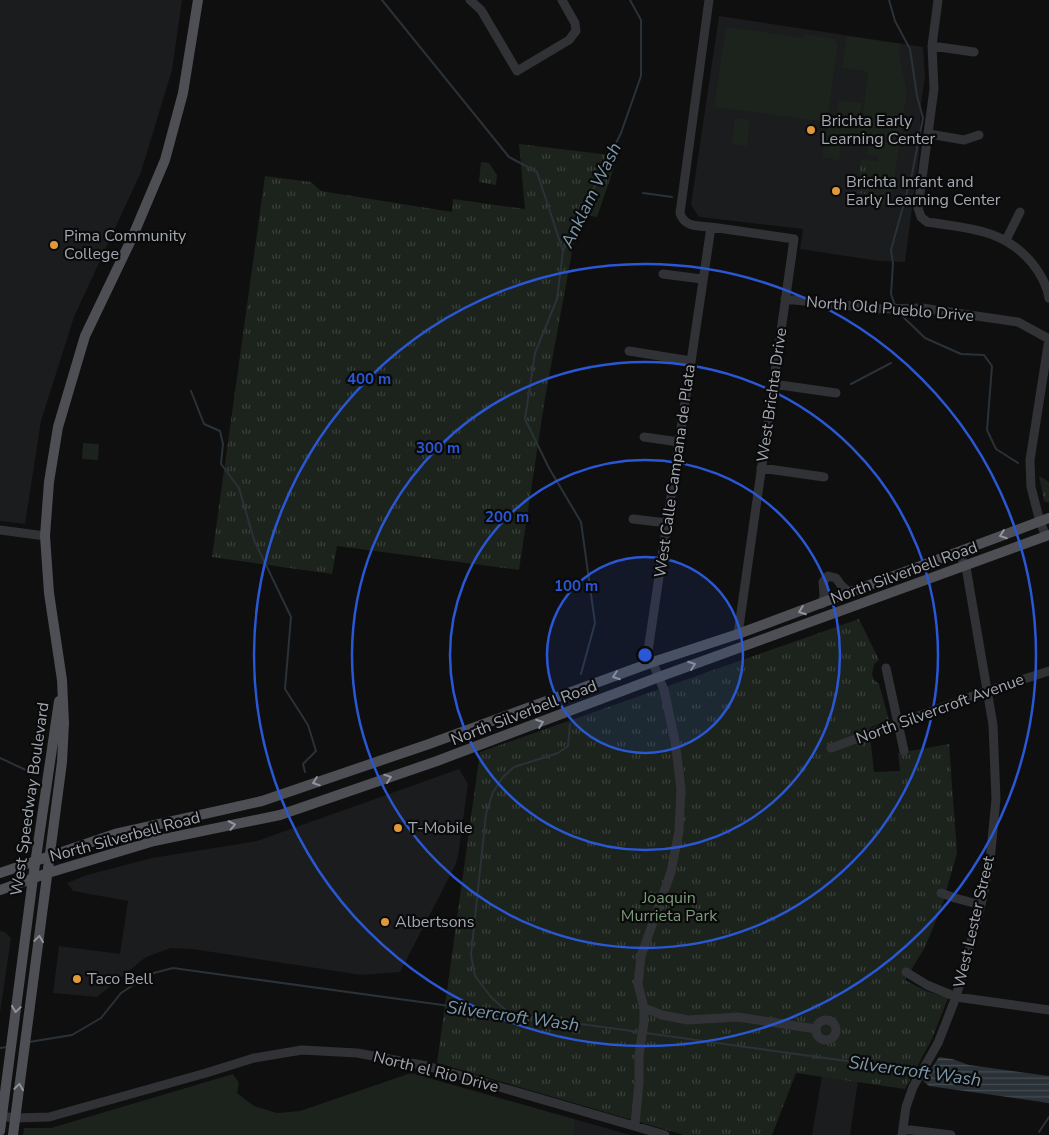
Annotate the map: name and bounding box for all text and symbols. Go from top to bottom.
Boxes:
place label: Brichta Early Learning Center [821,110,936,150]
marker: Brichta Early Learning Center [805,124,817,136]
water label: Anklam Wash [555,138,627,253]
place label: Brichta Infant and Early Learning Center [846,171,1001,211]
marker: Brichta Infant and Early Learning Center [830,185,842,197]
place label: Pima Community College [64,225,187,265]
marker: Pima Community College [48,239,60,251]
street label: North Old Pueblo Drive [805,291,975,327]
street label: West Brichta Drive [752,326,792,464]
street label: West Calle Campana de Plata [649,363,701,579]
text: 400 m [347,369,391,389]
text: 300 m [416,438,460,458]
text: 200 m [485,507,529,527]
one-way arrow [999,529,1008,539]
street label: North Silverbell Road [827,536,981,610]
text: 100 m [554,576,598,596]
one-way arrow [798,605,807,615]
centre of rings [636,646,654,664]
one-way arrow [688,661,696,671]
street label: North Silvercroft Avenue [853,668,1027,750]
one-way arrow [612,670,620,680]
street label: North Silverbell Road [448,675,600,751]
street label: West Speedway Boulevard [6,701,54,897]
one-way arrow [536,719,544,729]
one-way arrow [383,774,391,784]
one-way arrow [312,776,321,786]
street label: North Silverbell Road [47,806,203,868]
place label: T-Mobile [408,817,472,839]
one-way arrow [228,820,237,830]
marker: T-Mobile [392,822,404,834]
street label: West Lester Street [948,853,1000,990]
park label: Joaquin Murrieta Park [621,887,718,927]
place label: Albertsons [395,911,474,933]
marker: Albertsons [379,916,391,928]
one-way arrow [33,935,43,944]
place label: Taco Bell [87,968,153,990]
marker: Taco Bell [71,973,83,985]
water label: Silvercroft Wash [445,995,581,1037]
one-way arrow [11,1006,22,1014]
street label: North el Rio Drive [371,1046,501,1098]
water label: Silvercroft Wash [847,1050,983,1092]
one-way arrow [13,1083,24,1091]

